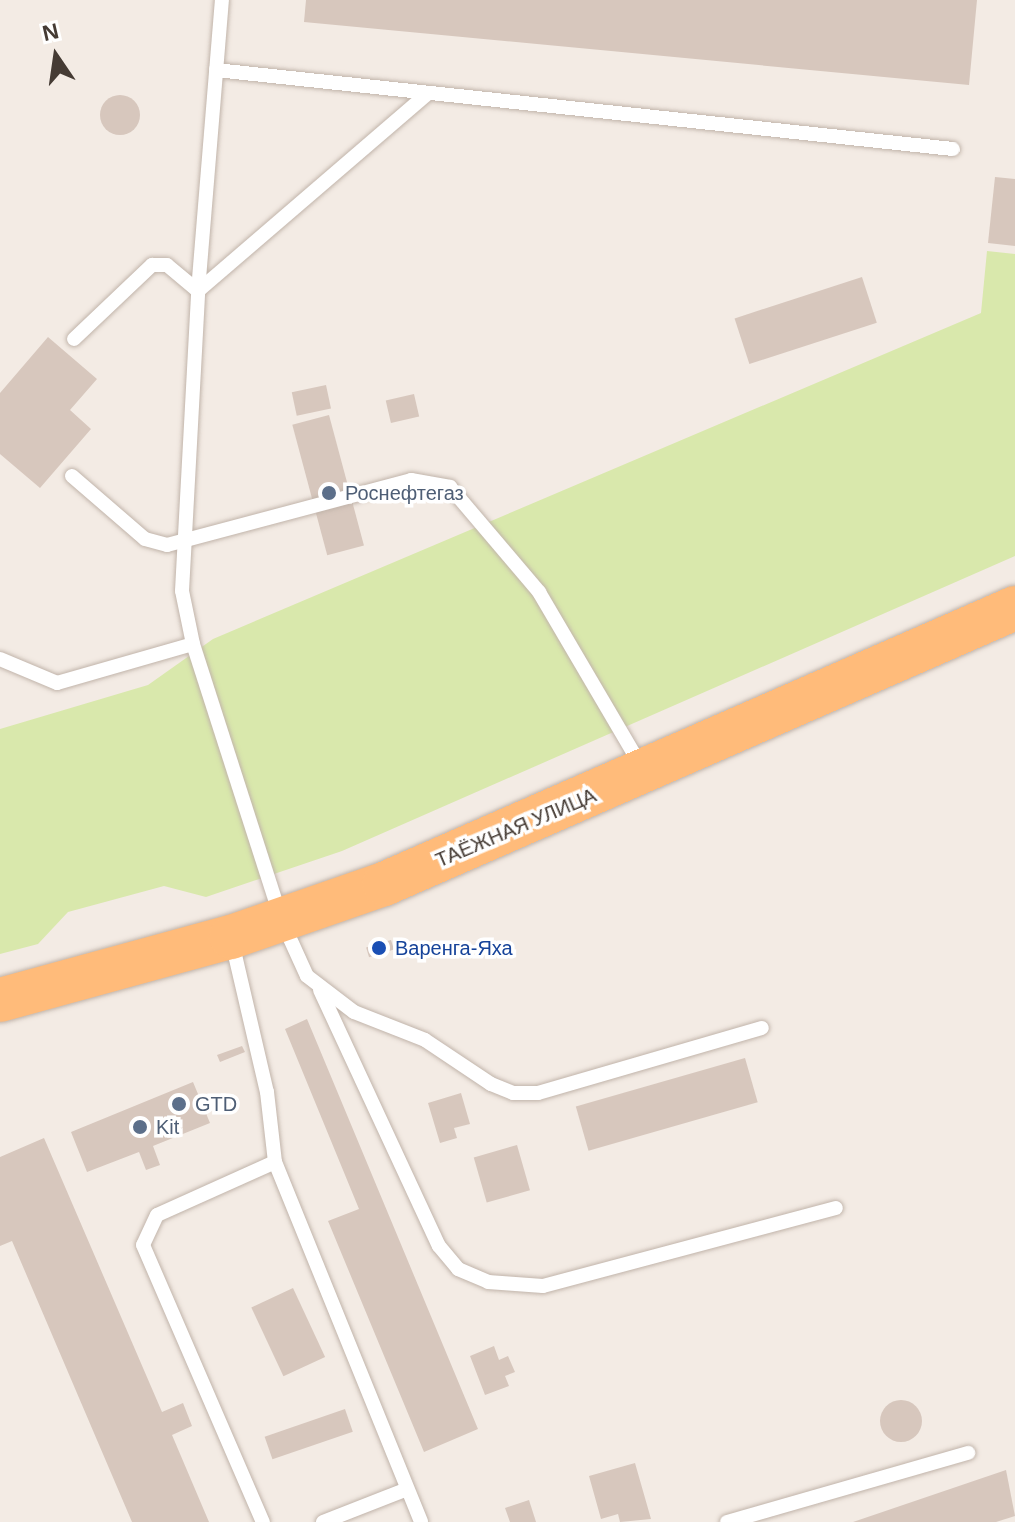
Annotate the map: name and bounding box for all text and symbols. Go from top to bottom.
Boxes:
north arrow [16,16,96,96]
text: N [40,18,61,46]
place label: Роснефтегаз [345,481,464,505]
marker: Роснефтегаз [320,484,338,502]
street label: ТАЁЖНАЯ УЛИЦА [432,783,600,873]
place label: Варенга-Яха [395,936,513,960]
marker: Варенга-Яха [370,939,388,957]
place label: GTD [195,1092,237,1116]
marker: GTD [170,1095,188,1113]
place label: Kit [156,1115,179,1139]
marker: Kit [131,1118,149,1136]

